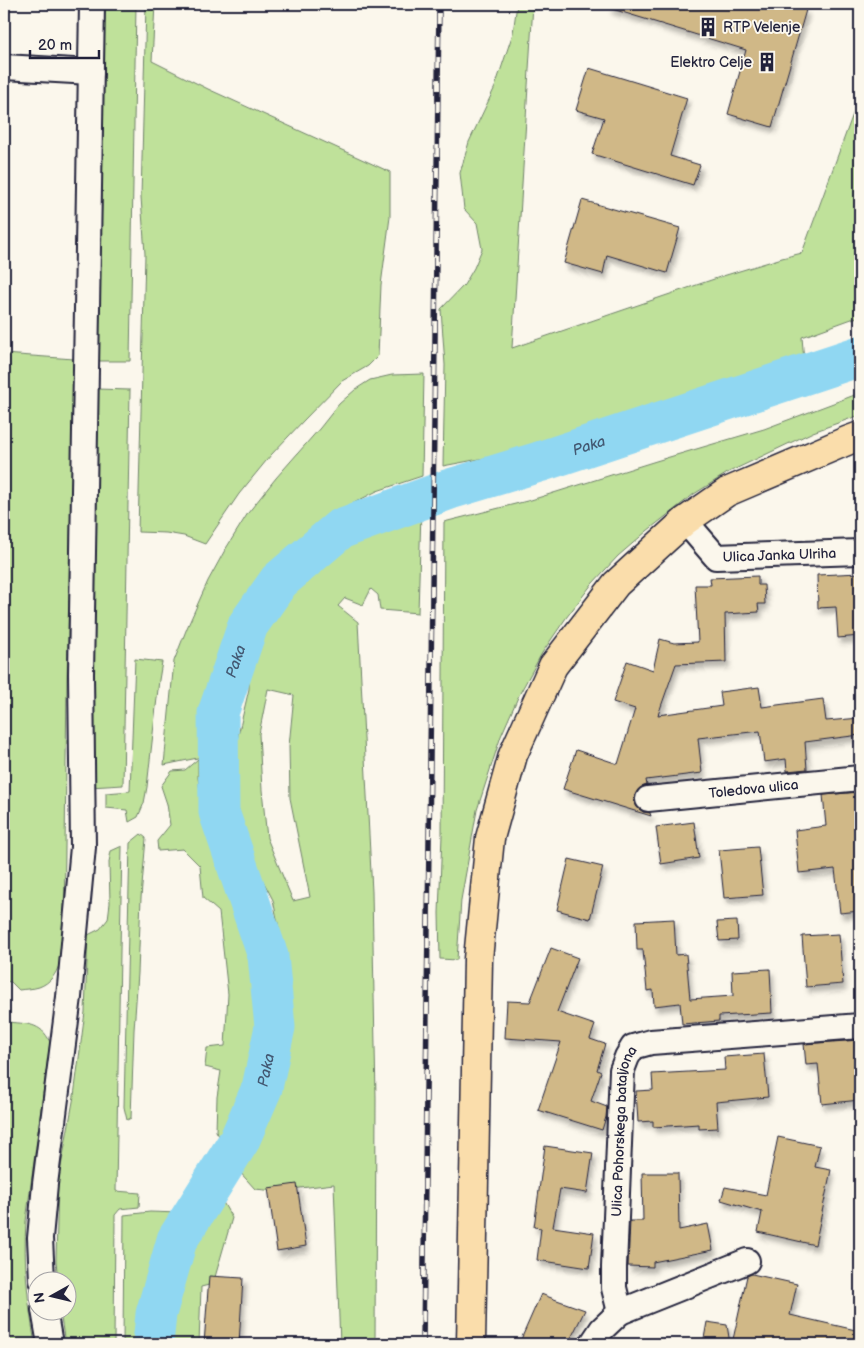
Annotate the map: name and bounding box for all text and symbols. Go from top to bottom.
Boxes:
building icon: RTP Velenje [697,16,719,38]
place label: RTP Velenje [723,19,800,36]
scale bar [30,28,99,60]
text: 20 m [38,36,72,55]
building icon: Elektro Celje [756,51,778,73]
place label: Elektro Celje [670,54,752,71]
water label: Paka [570,432,608,460]
street label: Ulica Janka Ulriha [722,545,837,566]
water label: Paka [222,643,250,680]
street label: Toledova ulica [708,776,799,802]
street label: Ulica Pohorskega bataljona [608,1043,641,1217]
water label: Paka [254,1052,279,1089]
north arrow [28,1270,78,1320]
text: N [30,1291,49,1304]

